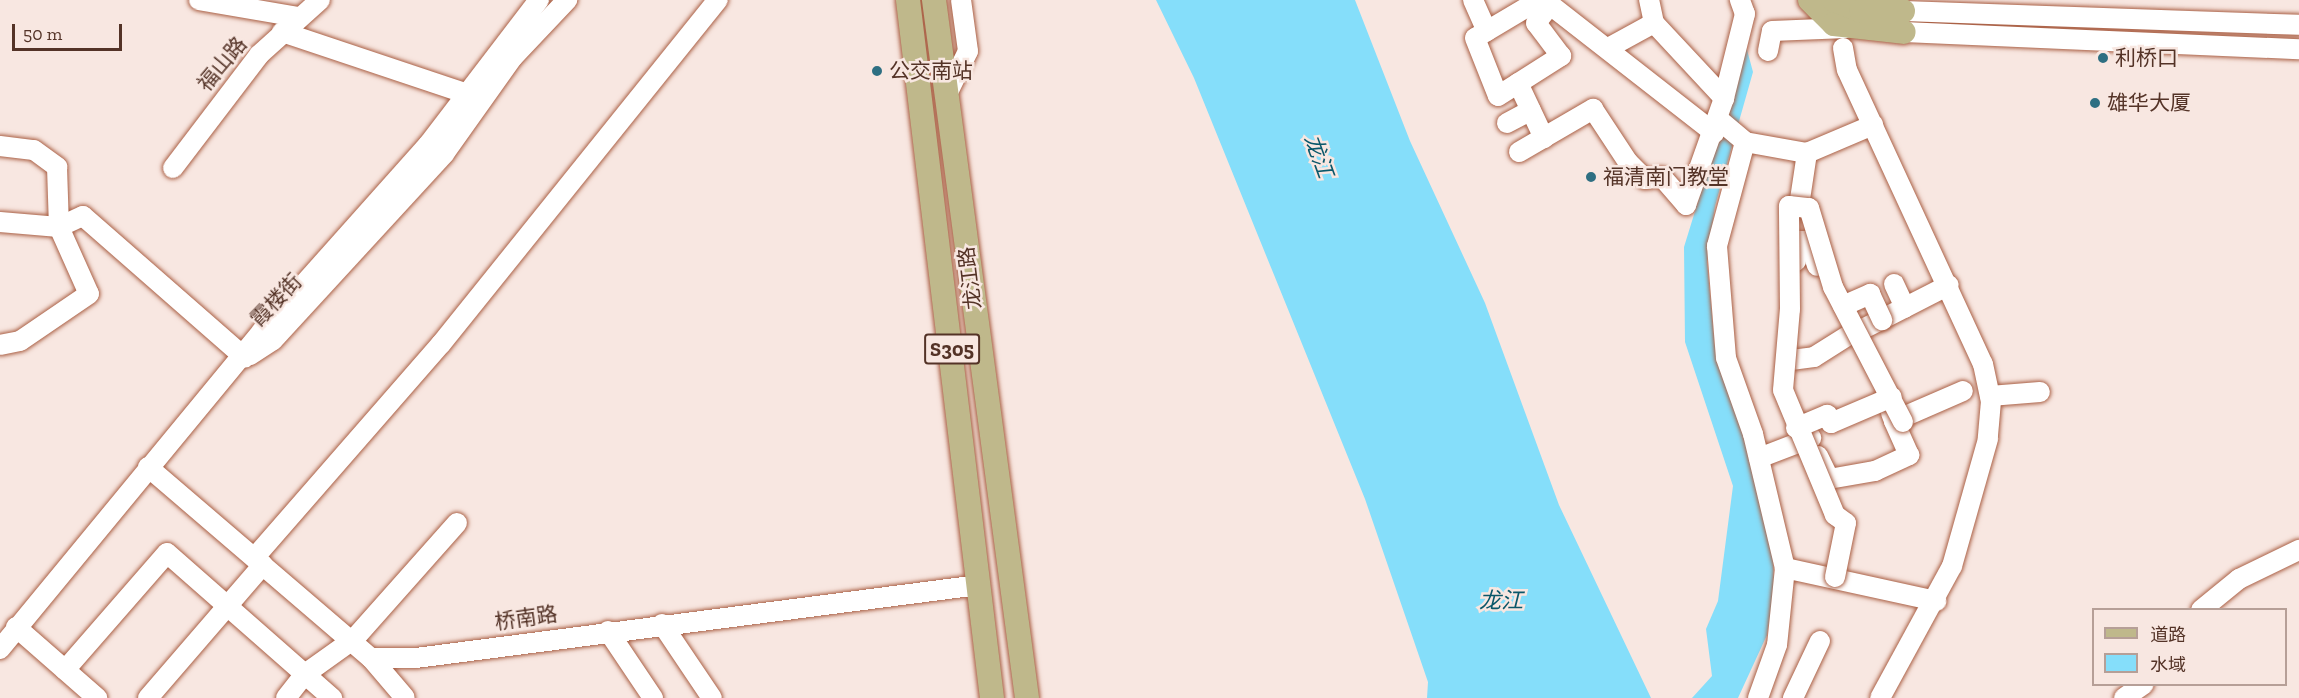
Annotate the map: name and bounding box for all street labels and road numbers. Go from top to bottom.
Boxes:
street label: 福山路 [192,32,252,96]
street label: 龙江路 [954,245,986,311]
street label: 霞楼街 [245,269,307,331]
road number: S305 [924,332,980,366]
street label: 桥南路 [493,601,559,635]

